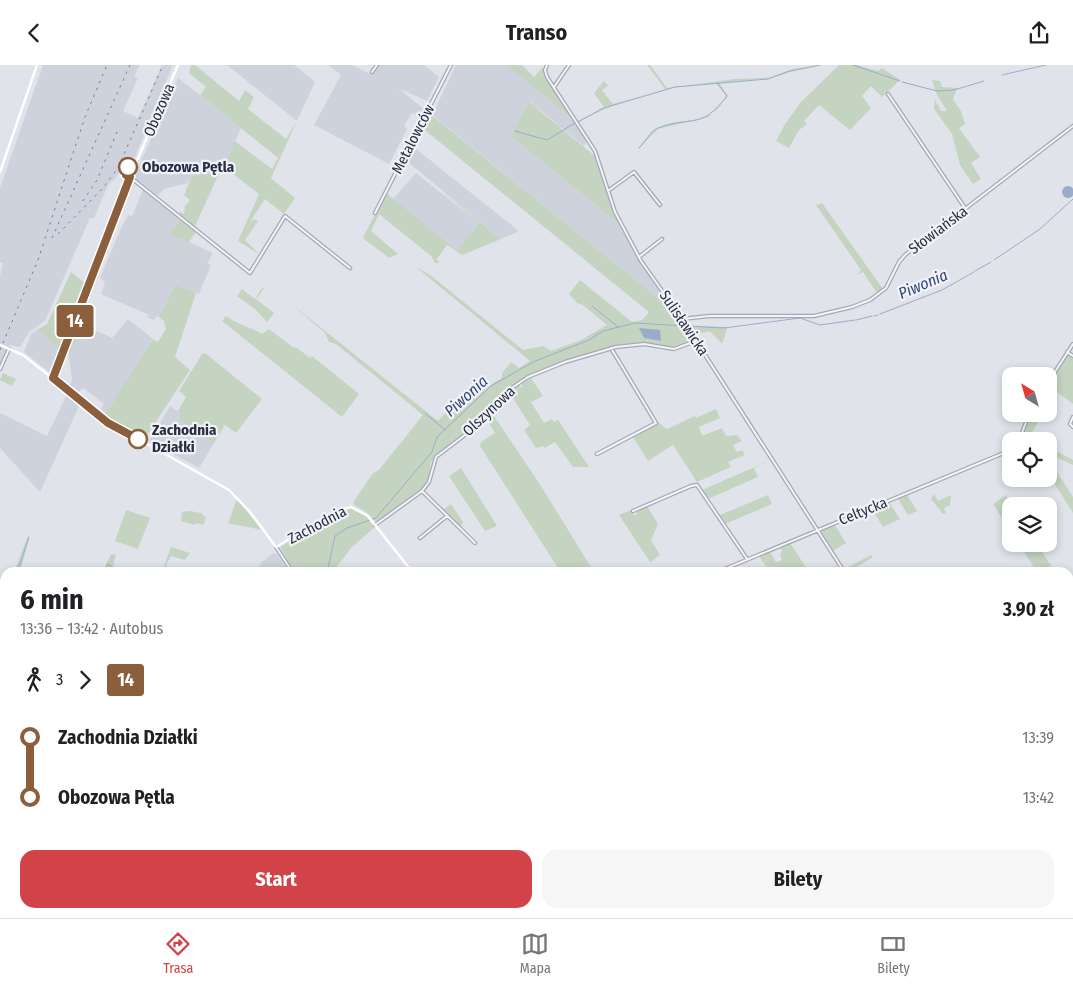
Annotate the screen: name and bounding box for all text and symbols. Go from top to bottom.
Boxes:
icon: back [20,19,48,47]
text: Transo [506,19,567,46]
icon: share [1025,19,1053,47]
street label: Obozowa [140,81,178,139]
street label: Metalowców [388,101,438,177]
marker: Obozowa Pętla [118,157,138,177]
place label: Obozowa Pętla [142,158,235,176]
street label: Słowiańska [905,202,971,258]
water label: Piwonia [895,265,951,303]
street label: Sulisławicka [656,287,712,359]
line badge: 14 [52,305,98,337]
text: 14 [67,310,83,332]
north arrow [1002,367,1058,423]
map controls [1002,367,1057,552]
water label: Piwonia [440,372,492,420]
street label: Olszynowa [459,382,519,440]
place label: Zachodnia Działki [152,421,217,456]
marker: Zachodnia Działki [128,429,148,449]
button: locate [1002,432,1057,487]
street label: Celtycka [836,493,890,529]
button: layers [1002,497,1057,552]
street label: Zachodnia [285,502,349,548]
text: 6 min [20,583,84,616]
text: 3.90 zł [1003,598,1054,621]
text: 13:36 – 13:42 · Autobus [20,619,163,638]
icon: walk [20,666,48,694]
icon: forward [71,666,99,694]
text: 14 [117,669,134,691]
text: 3 [56,670,63,689]
text: Zachodnia Działki [58,726,198,749]
text: 13:39 [1022,728,1054,747]
text: Obozowa Pętla [58,786,175,809]
text: 13:42 [1023,788,1054,807]
button: Start [20,850,532,908]
button: Bilety [542,850,1054,908]
tab: Trasa [163,930,193,977]
tab: Mapa [520,930,551,977]
tab: Bilety [877,930,910,977]

